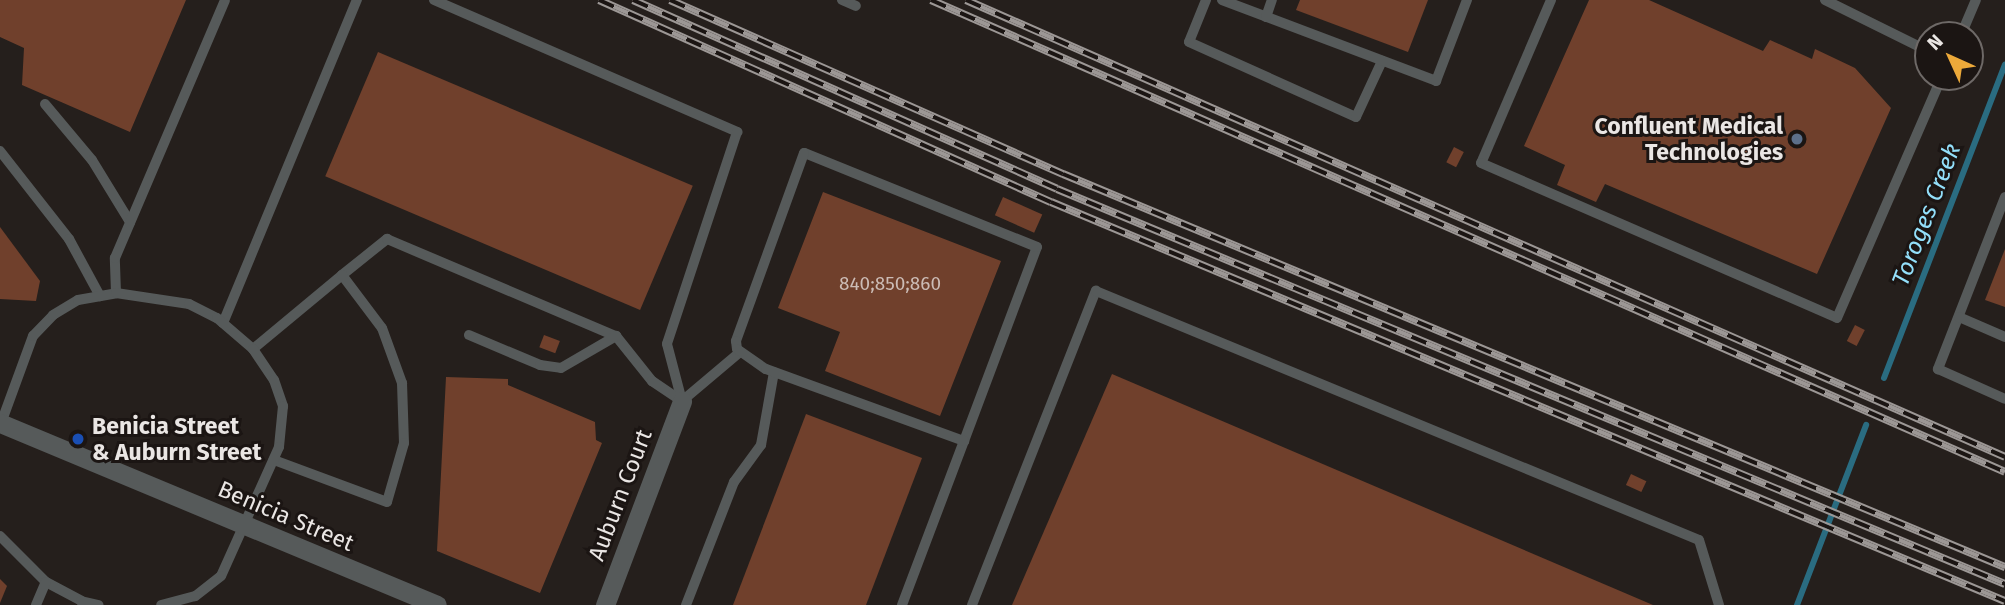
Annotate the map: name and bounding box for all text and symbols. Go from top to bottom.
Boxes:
north arrow [1914,21,1984,91]
text: N [1923,30,1948,55]
place label: Confluent Medical Technologies [1595,112,1783,166]
marker: Confluent Medical Technologies [1789,131,1805,147]
water label: Toroges Creek [1887,140,1967,290]
house number: 840;850;860 [839,273,941,295]
place label: Benicia Street & Auburn Street [92,412,261,466]
street label: Auburn Court [582,425,658,565]
marker: Benicia Street & Auburn Street [70,431,86,447]
street label: Benicia Street [214,475,358,557]

